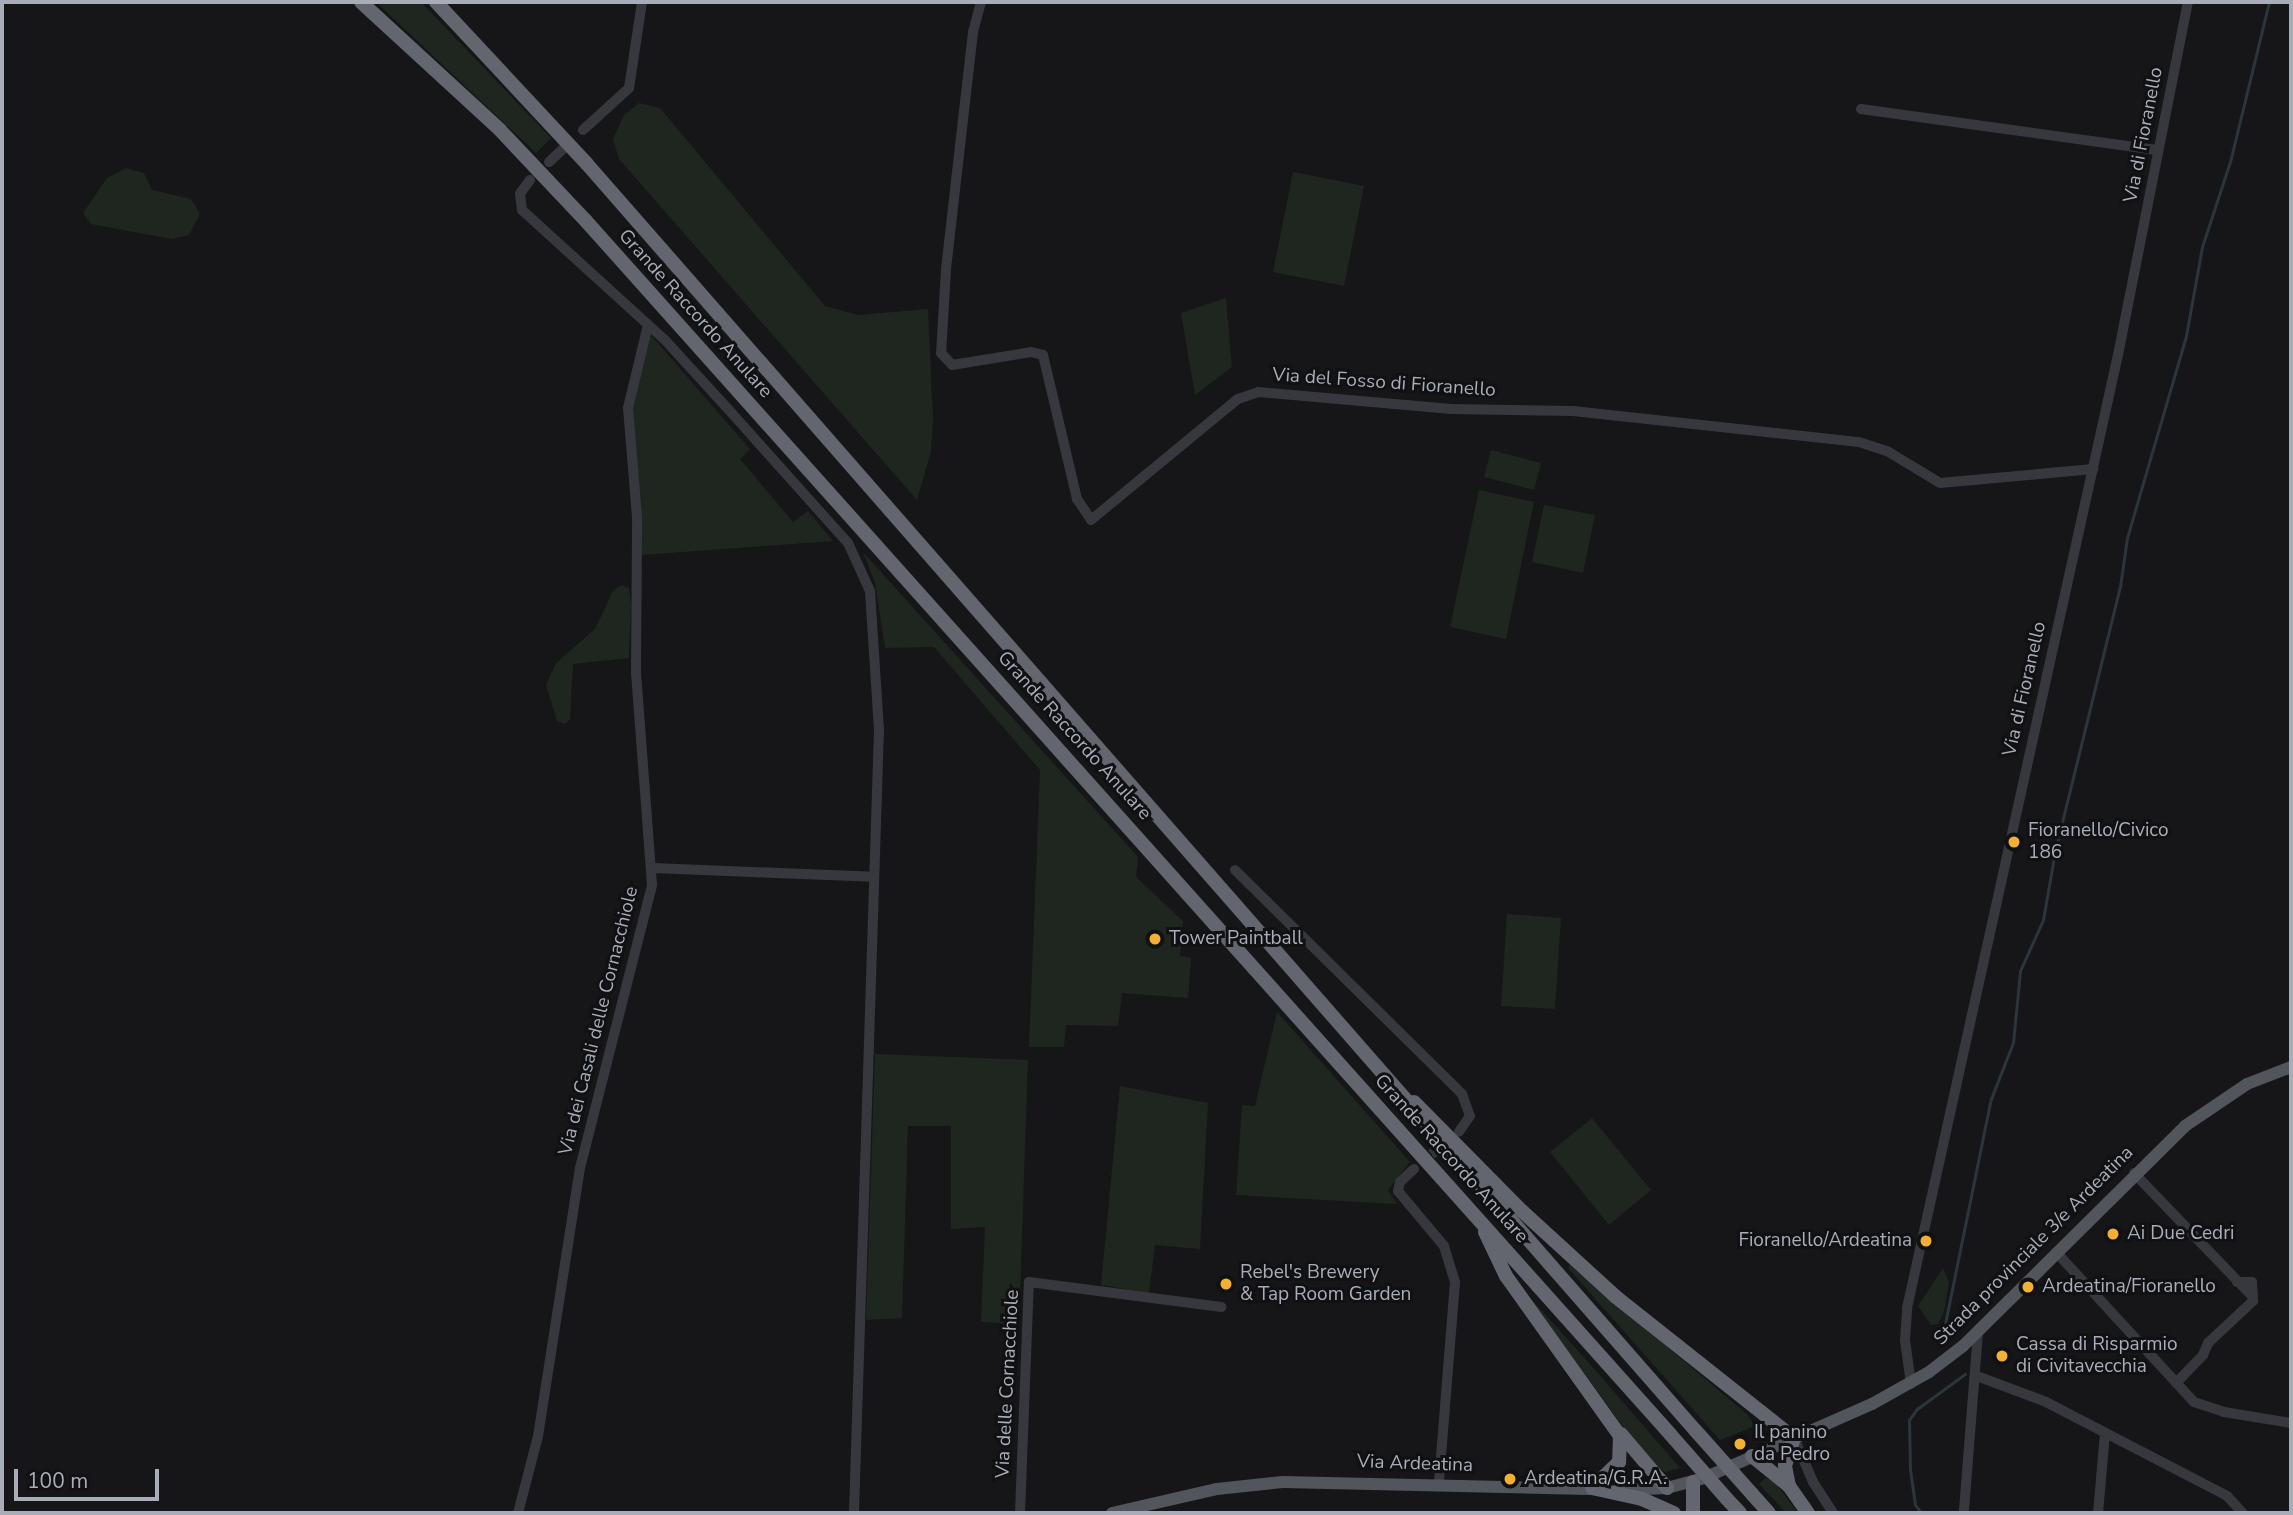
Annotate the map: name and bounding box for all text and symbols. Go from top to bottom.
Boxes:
street label: Via di Fioranello [2120,65,2168,205]
street label: Grande Raccordo Anulare [613,225,777,403]
street label: Via del Fosso di Fioranello [1272,364,1496,402]
street label: Via di Fioranello [1998,619,2052,759]
street label: Grande Raccordo Anulare [992,647,1156,825]
place label: Fioranello/Civico 186 [2028,820,2169,864]
marker: Fioranello/Civico 186 [2006,834,2022,850]
street label: Via dei Casali delle Cornacchiole [555,884,643,1158]
place label: Tower Paintball [1169,928,1303,950]
marker: Tower Paintball [1147,931,1163,947]
street label: Grande Raccordo Anulare [1369,1070,1533,1248]
street label: Strada provinciale 3/e Ardeatina [1930,1142,2138,1350]
place label: Ai Due Cedri [2127,1223,2234,1245]
marker: Ai Due Cedri [2105,1226,2121,1242]
place label: Fioranello/Ardeatina [1739,1230,1912,1252]
marker: Fioranello/Ardeatina [1918,1233,1934,1249]
place label: Rebel's Brewery & Tap Room Garden [1240,1262,1411,1306]
marker: Rebel's Brewery & Tap Room Garden [1218,1276,1234,1292]
place label: Ardeatina/Fioranello [2042,1276,2216,1298]
marker: Ardeatina/Fioranello [2020,1279,2036,1295]
street label: Via delle Cornacchiole [992,1289,1024,1479]
place label: Cassa di Risparmio di Civitavecchia [2016,1334,2178,1378]
marker: Cassa di Risparmio di Civitavecchia [1994,1348,2010,1364]
place label: Il panino da Pedro [1754,1422,1830,1466]
marker: Il panino da Pedro [1732,1436,1748,1452]
street label: Via Ardeatina [1357,1451,1473,1477]
scale bar [18,1456,163,1500]
text: 100 m [27,1467,88,1495]
place label: Ardeatina/G.R.A. [1524,1468,1667,1490]
marker: Ardeatina/G.R.A. [1502,1471,1518,1487]

